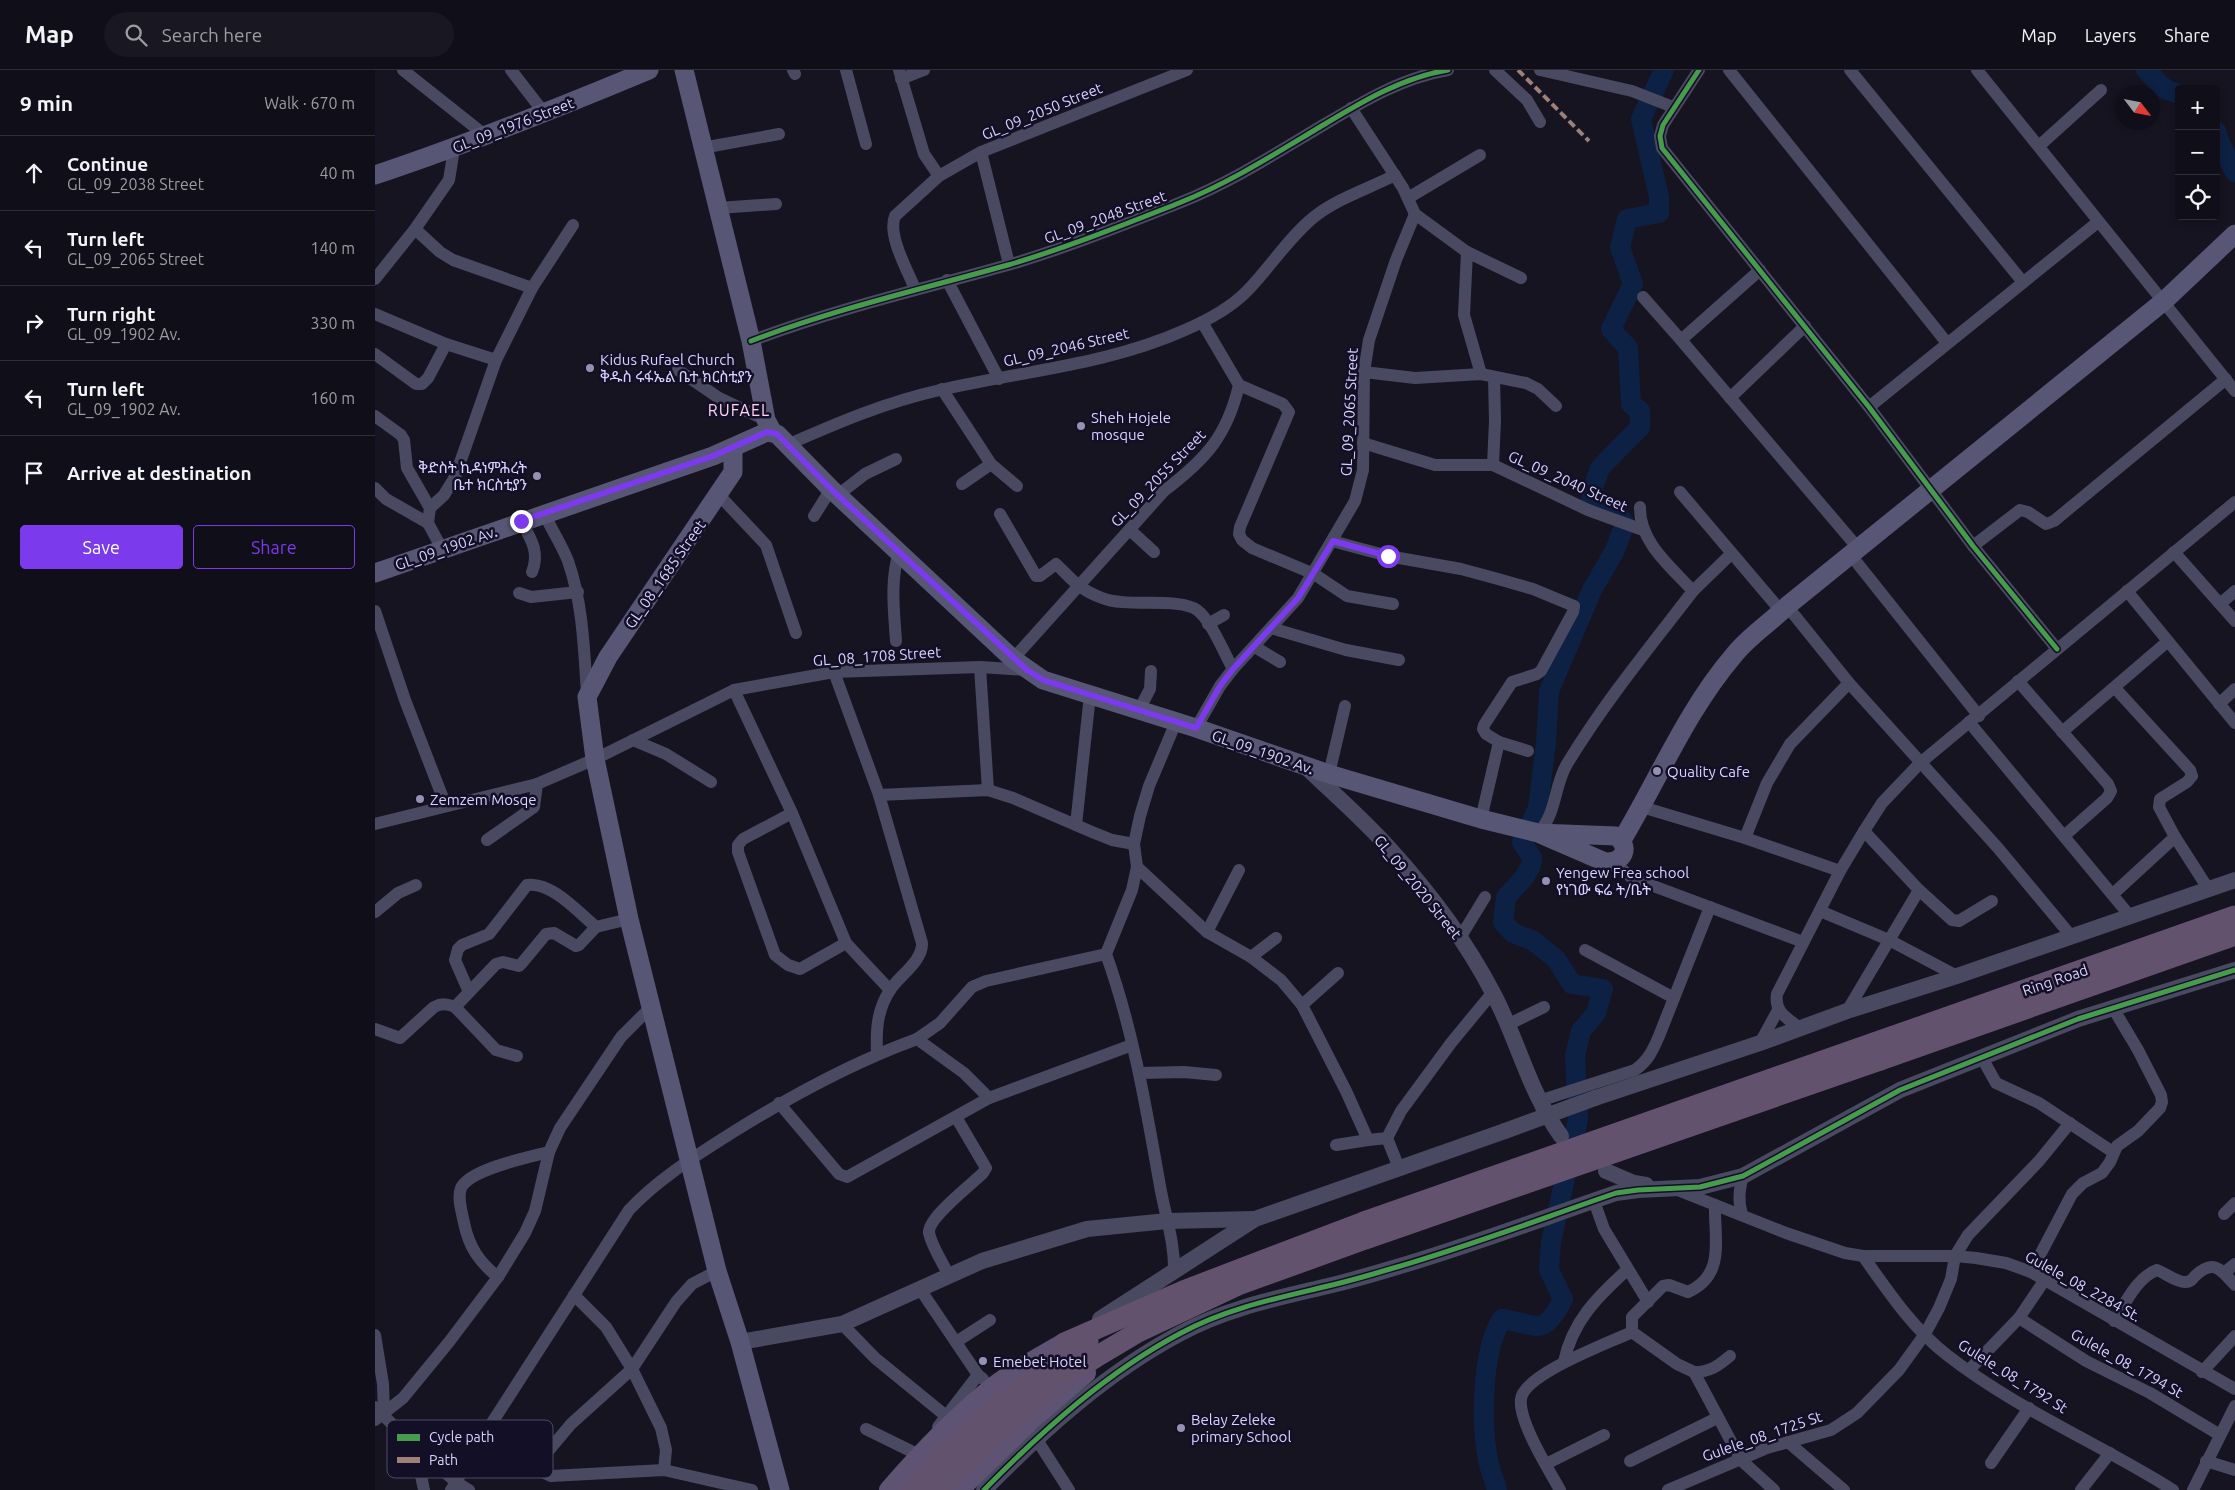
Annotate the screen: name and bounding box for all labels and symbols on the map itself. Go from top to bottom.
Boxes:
street label: GL_09_2050 Street [979,79,1105,143]
north arrow [2115,85,2160,130]
street label: GL_09_1976 Street [450,94,576,156]
street label: GL_09_2048 Street [1042,187,1168,247]
street label: GL_09_2046 Street [1002,324,1131,370]
street label: GL_09_2065 Street [1337,347,1361,477]
place label: Kidus Rufael Church ቅዱስ ሩፋኤል ቤተ ክርስቲያን [600,351,752,385]
marker: Kidus Rufael Church ቅዱስ ሩፋኤል ቤተ ክርስቲያን [584,362,596,374]
district label: RUFAEL [708,401,770,419]
place label: Sheh Hojele mosque [1091,409,1171,443]
marker: Sheh Hojele mosque [1075,420,1087,432]
street label: GL_09_2055 Street [1107,426,1209,530]
street label: GL_09_2040 Street [1506,447,1630,515]
place label: ቅድስት ኪዳነምሕረት ቤተ ክርስቲያን [418,459,527,493]
marker: ቅድስት ኪዳነምሕረት ቤተ ክርስቲያን [531,470,543,482]
route end [510,510,533,533]
street label: GL_08_1685 Street [621,516,709,631]
street label: GL_09_1902 Av. [393,523,499,573]
route start [1377,545,1400,568]
street label: GL_08_1708 Street [812,643,942,669]
street label: GL_09_1902 Av. [1210,727,1316,777]
place label: Quality Cafe [1667,763,1750,780]
marker: Quality Cafe [1651,765,1663,777]
place label: Zemzem Mosqe [430,791,537,808]
marker: Zemzem Mosqe [414,793,426,805]
street label: GL_09_2020 Street [1371,832,1465,942]
place label: Yengew Frea school የነገው ፍሬ ት/ቤት [1556,864,1689,898]
marker: Yengew Frea school የነገው ፍሬ ት/ቤት [1540,875,1552,887]
street label: Ring Road [2020,961,2090,999]
street label: Gulele_08_2284 St. [2022,1247,2144,1325]
street label: Gulele_08_1794 St [2068,1325,2186,1401]
street label: Gulele_08_1792 St [1955,1336,2071,1417]
place label: Emebet Hotel [993,1353,1086,1370]
marker: Emebet Hotel [977,1355,989,1367]
street label: Gulele_08_1725 St [1700,1407,1824,1464]
place label: Belay Zeleke primary School [1191,1411,1291,1445]
legend [387,1420,553,1478]
marker: Belay Zeleke primary School [1175,1422,1187,1434]
text: Cycle path [429,1429,494,1445]
text: Path [429,1452,458,1468]

